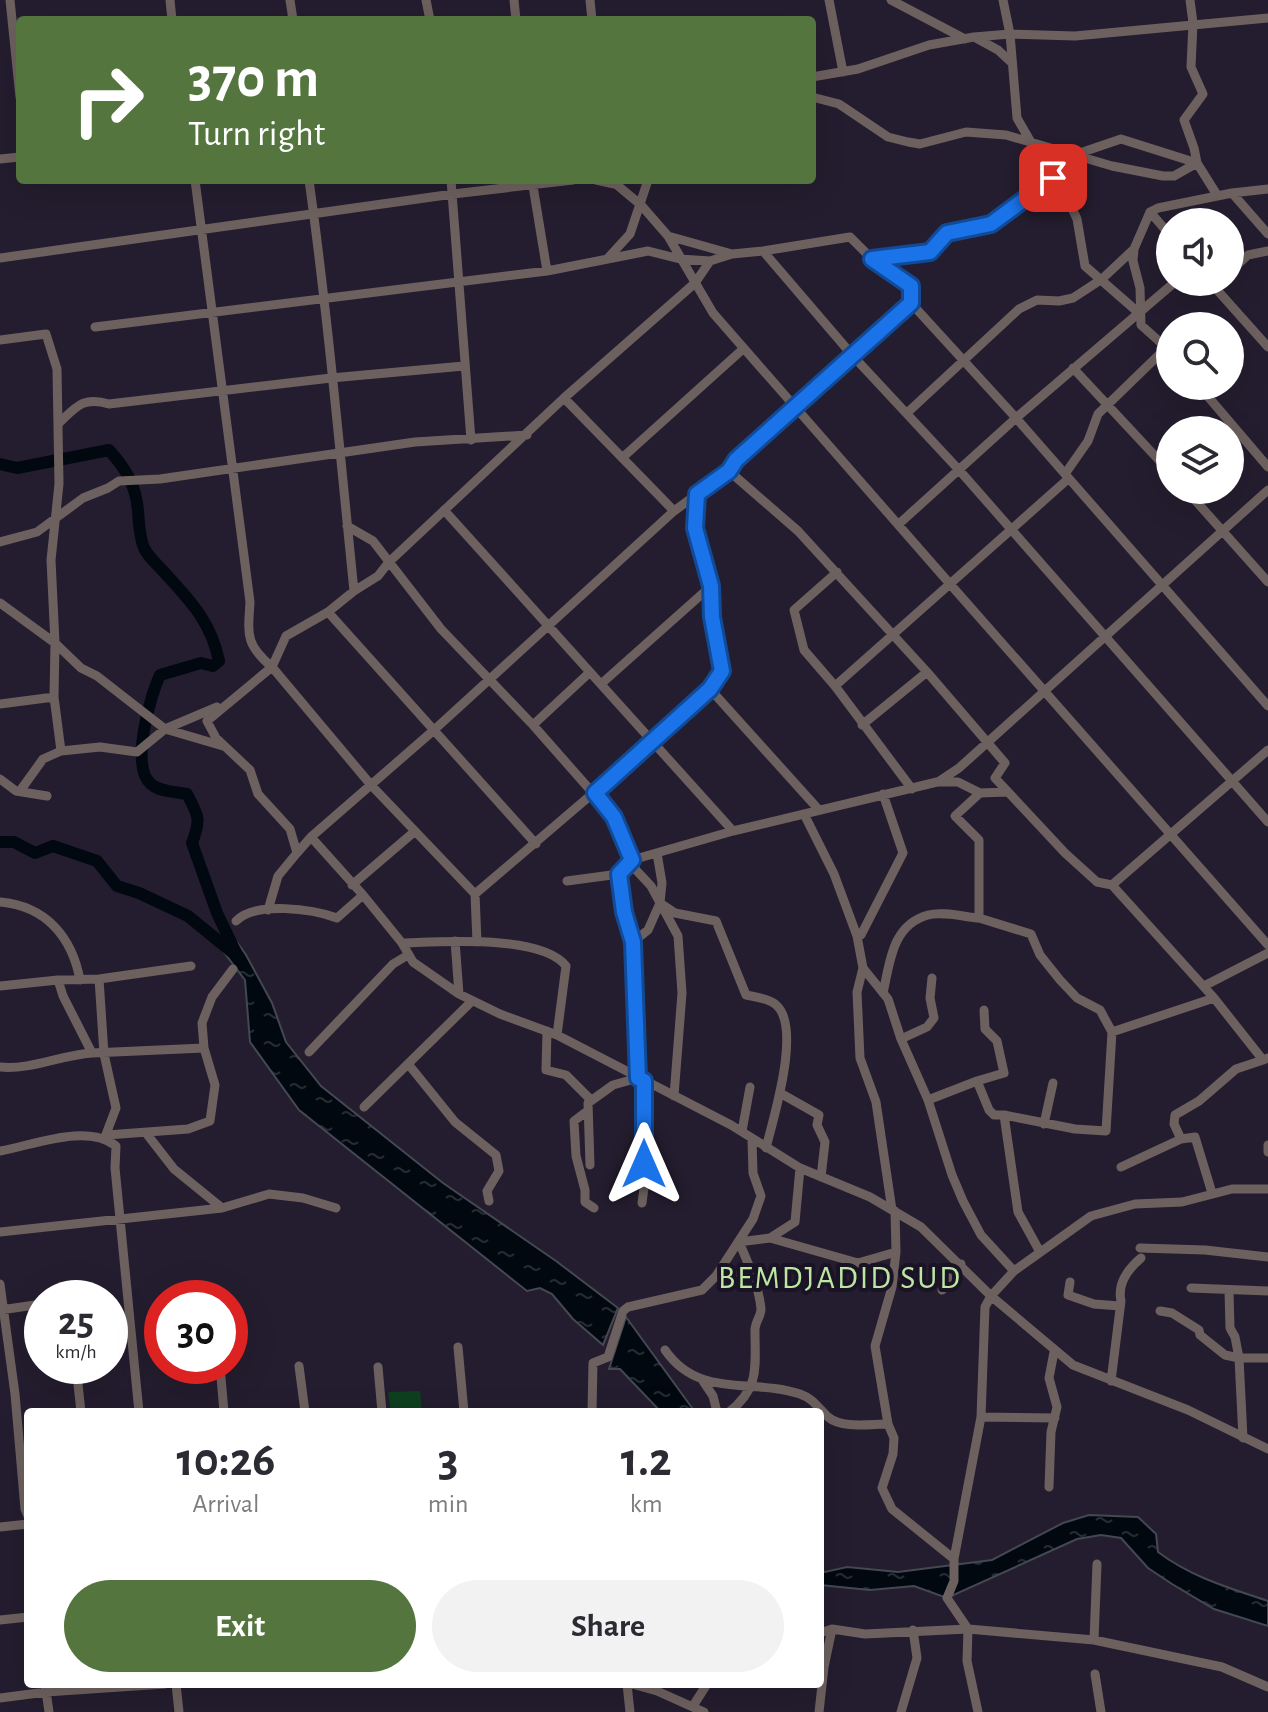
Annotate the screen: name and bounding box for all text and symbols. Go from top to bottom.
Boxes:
icon: right [56,48,160,152]
text: 370 m [188,51,319,107]
text: Turn right [188,116,325,152]
pin [1019,144,1087,212]
icon: arrive [1031,156,1075,200]
map controls [1156,208,1244,504]
button: sound [1156,208,1244,296]
button: search [1156,312,1244,400]
button: layers [1156,416,1244,504]
position arrow [602,1122,686,1206]
district label: BEMDJADID SUD [718,1262,962,1294]
speed limit sign: 30 [144,1280,248,1384]
text: 25 [58,1302,94,1342]
text: km/h [55,1342,97,1362]
text: 10:26 [176,1437,275,1485]
text: 3 [438,1437,458,1485]
text: 1.2 [621,1437,672,1485]
text: Arrival [192,1491,259,1517]
text: min [428,1491,468,1517]
text: km [630,1491,662,1517]
button: Exit [64,1580,416,1672]
button: Share [432,1580,784,1672]

